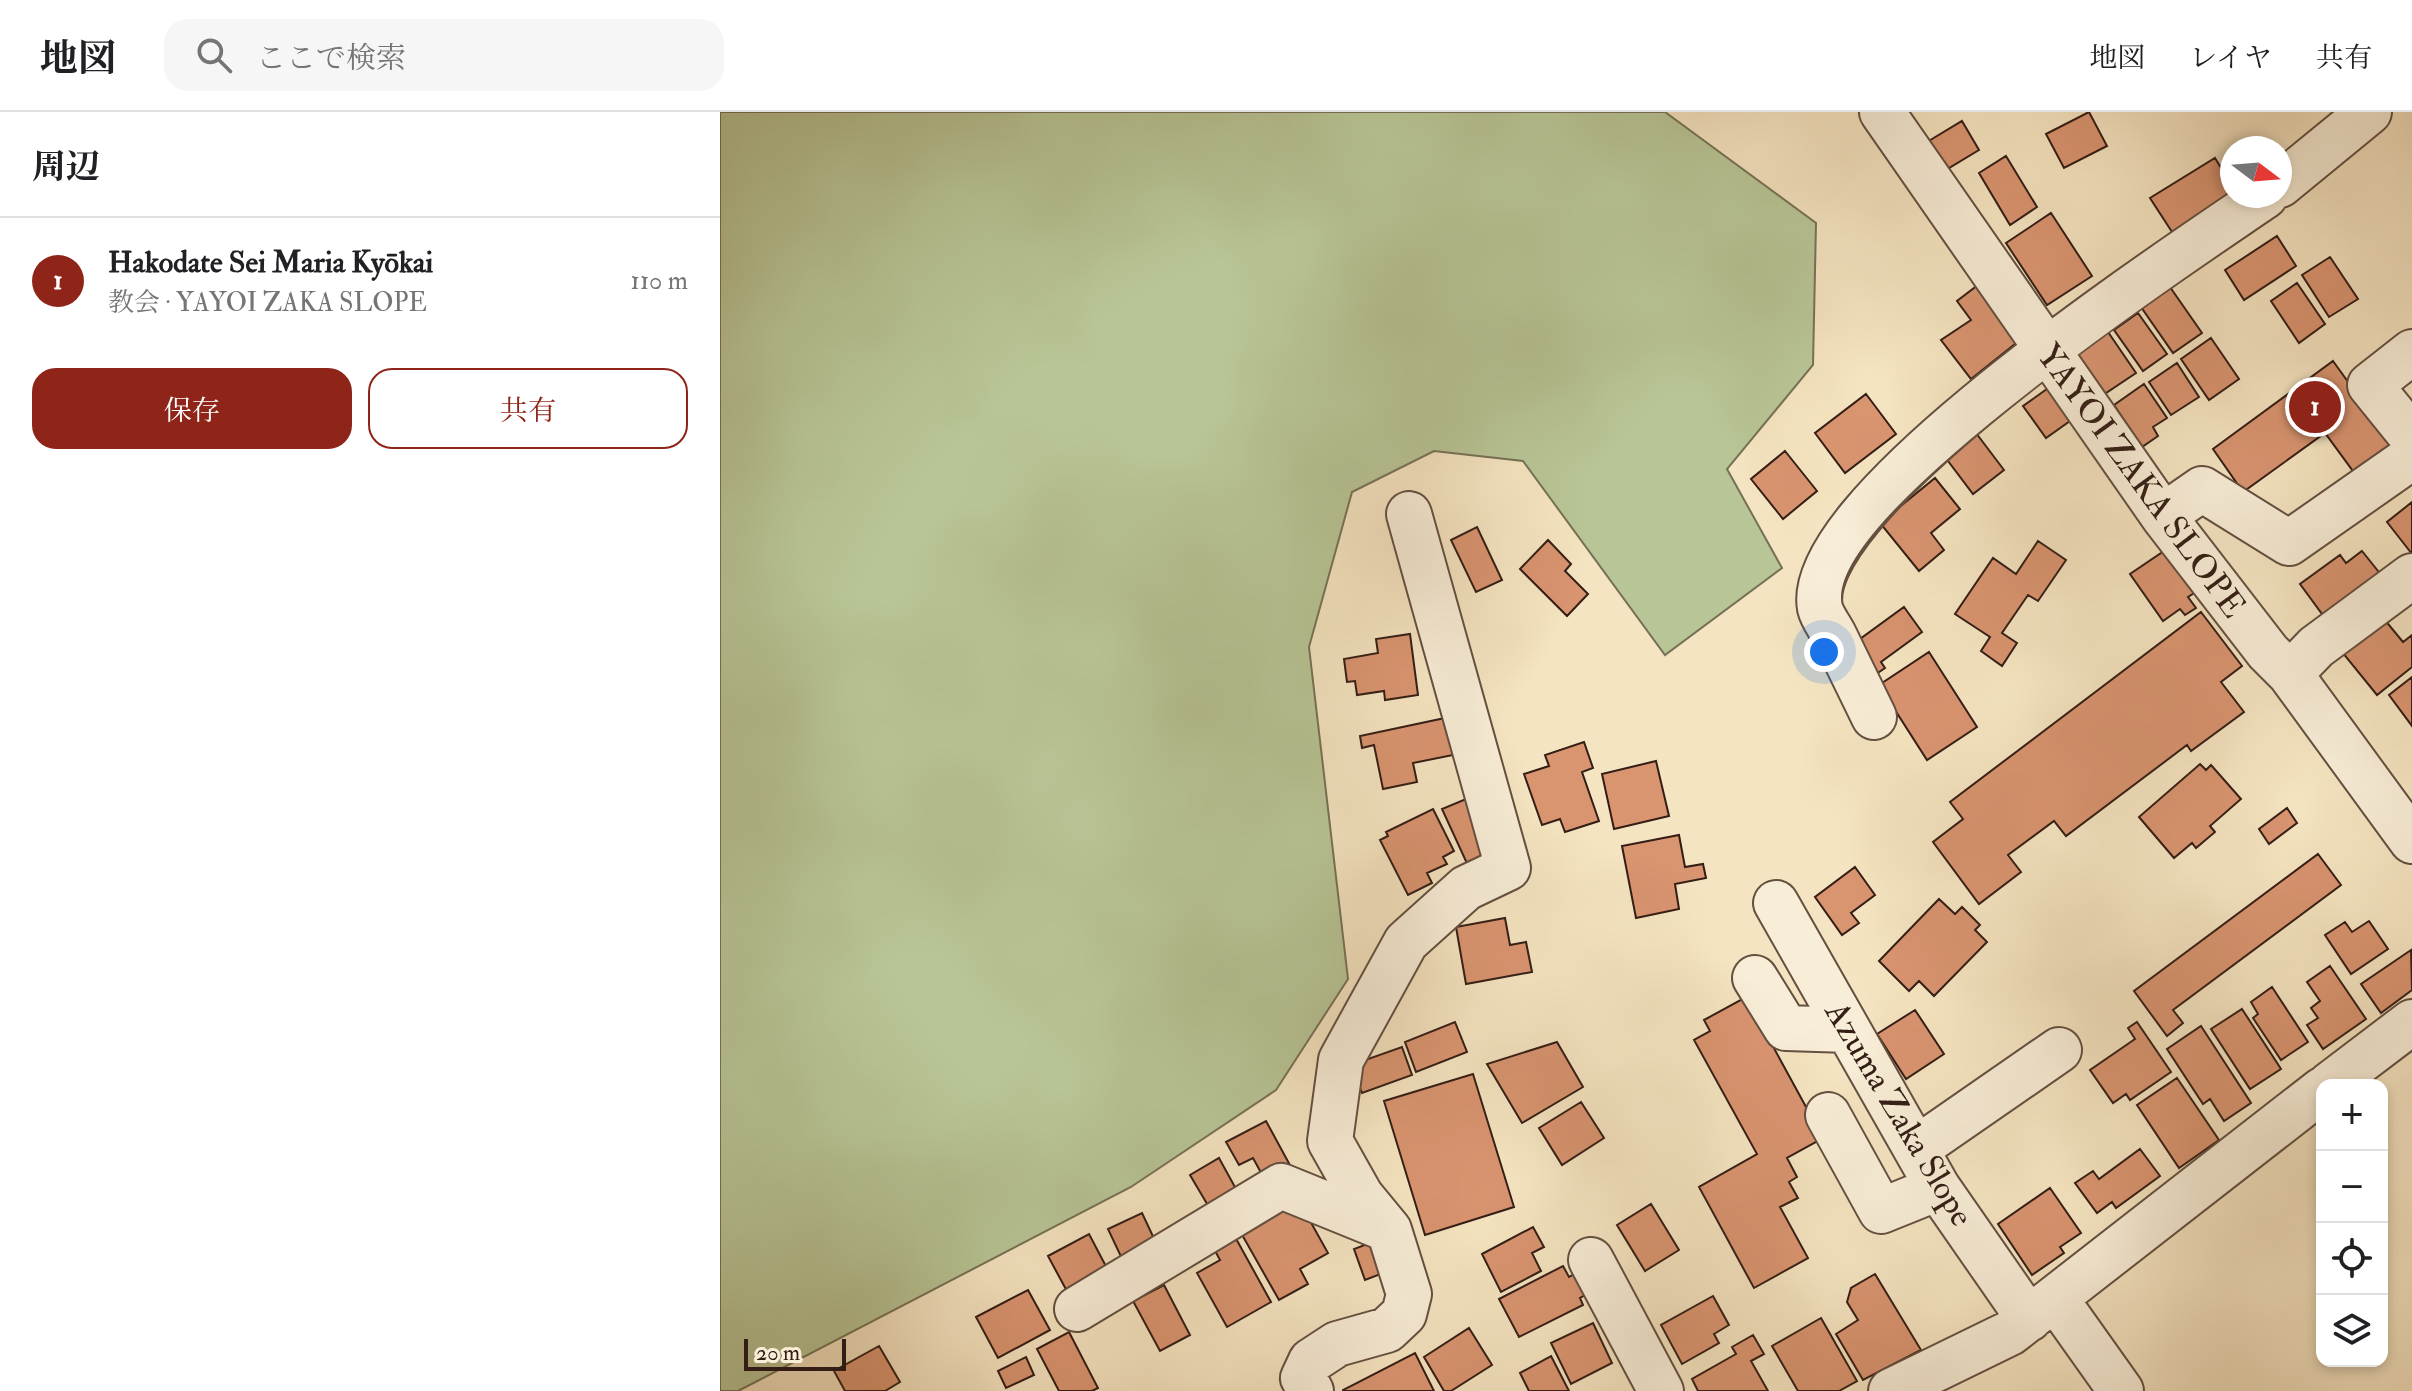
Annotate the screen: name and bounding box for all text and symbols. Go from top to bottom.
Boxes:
search box [164,19,724,91]
icon: search [192,33,236,77]
text: 地図 [40,35,116,83]
text: ここで検索 [256,40,406,77]
text: 地図 [2089,41,2145,76]
text: レイヤ [2189,41,2272,76]
text: 共有 [2316,41,2372,76]
north arrow [2220,136,2292,208]
text: 周辺 [32,146,100,189]
text: Hakodate Sei Maria Kyōkai [108,244,433,281]
text: 1 [53,265,63,297]
text: 110 m [631,265,688,297]
text: 教会 · YAYOI ZAKA SLOPE [108,287,427,319]
street label: YAYOI ZAKA SLOPE [2027,336,2255,626]
button: 保存 [32,368,352,449]
button: 共有 [368,368,688,449]
pin: 1 [2289,377,2341,437]
your location [1804,632,1844,672]
street label: Azuma Zaka Slope [1814,993,1983,1234]
map controls [2316,1079,2388,1367]
button: + [2316,1079,2388,1151]
button: − [2316,1151,2388,1223]
button: locate [2316,1223,2388,1295]
button: layers [2316,1295,2388,1367]
scale bar [744,1335,846,1371]
text: 20 m [756,1339,800,1367]

